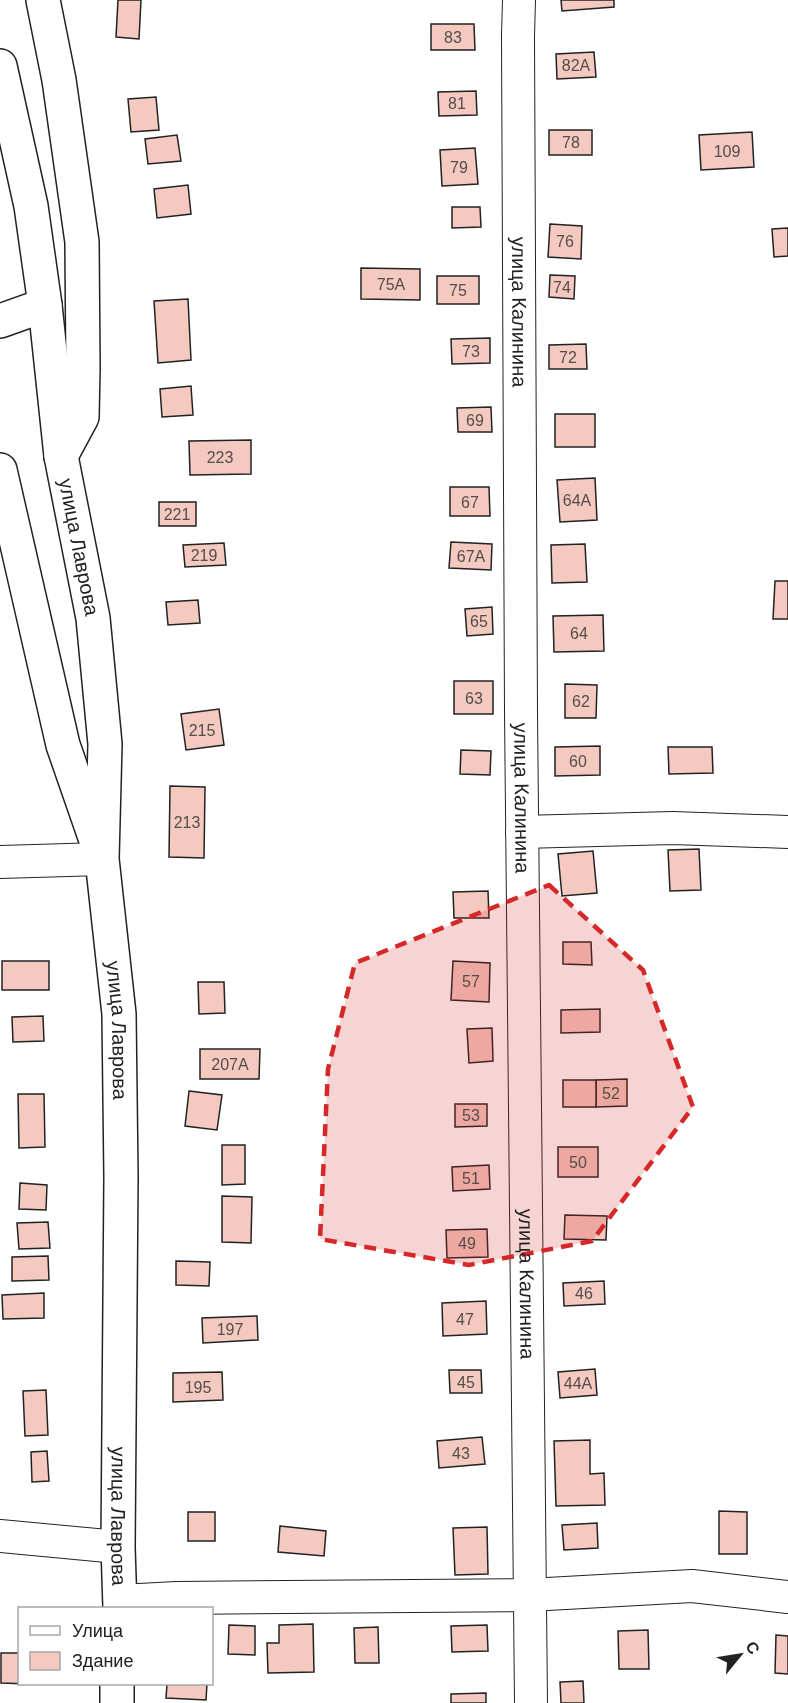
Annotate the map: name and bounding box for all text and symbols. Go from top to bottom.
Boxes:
house number: 83 [444,29,462,46]
house number: 82А [562,57,591,74]
house number: 81 [448,95,466,112]
house number: 78 [562,134,580,151]
house number: 109 [714,143,740,160]
house number: 79 [450,159,468,176]
house number: 76 [556,233,574,250]
street label: улица Калинина [508,237,531,388]
house number: 75А [377,276,406,293]
house number: 74 [553,279,571,296]
house number: 75 [449,282,467,299]
house number: 73 [462,343,480,360]
house number: 72 [559,349,577,366]
house number: 69 [466,412,484,429]
house number: 223 [207,449,233,466]
street label: улица Лаврова [55,477,103,618]
house number: 64А [563,492,592,509]
house number: 67 [461,494,479,511]
house number: 221 [164,506,190,523]
house number: 219 [191,547,217,564]
house number: 67А [457,548,486,565]
house number: 65 [470,613,488,630]
house number: 64 [570,625,588,642]
house number: 63 [465,690,483,707]
house number: 62 [572,693,590,710]
house number: 215 [189,722,215,739]
street label: улица Калинина [510,723,534,874]
house number: 60 [569,753,587,770]
house number: 213 [174,814,200,831]
street label: улица Лаврова [102,960,131,1101]
house number: 57 [462,973,480,990]
house number: 207А [211,1056,249,1073]
house number: 52 [602,1085,620,1102]
house number: 53 [462,1107,480,1124]
house number: 50 [569,1154,587,1171]
house number: 51 [462,1170,480,1187]
street label: улица Калинина [515,1209,539,1360]
house number: 49 [458,1235,476,1252]
house number: 46 [575,1285,593,1302]
house number: 47 [456,1311,474,1328]
house number: 197 [217,1321,243,1338]
house number: 45 [457,1374,475,1391]
house number: 44А [564,1375,593,1392]
house number: 195 [185,1379,211,1396]
house number: 43 [452,1445,470,1462]
street label: улица Лаврова [107,1446,130,1587]
legend [18,1607,213,1685]
text: Улица [72,1621,124,1641]
north arrow [710,1625,770,1685]
text: С [742,1638,763,1657]
text: Здание [72,1651,133,1671]

